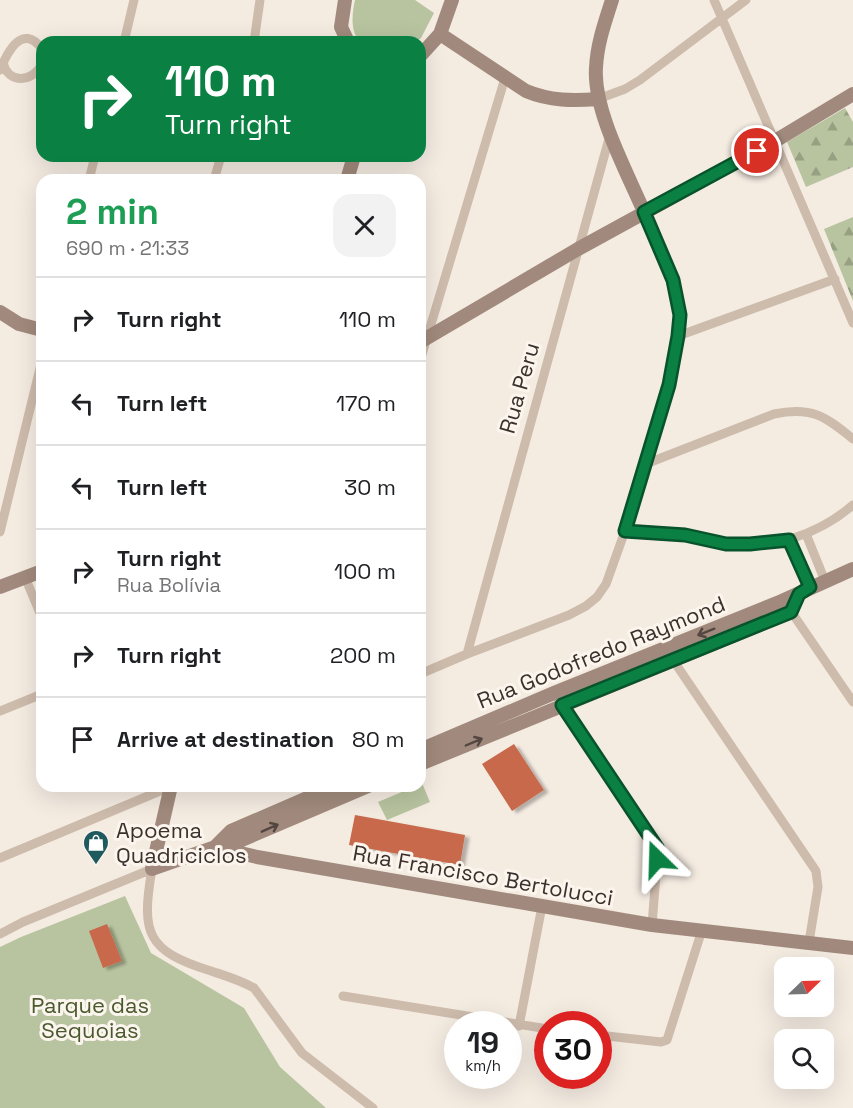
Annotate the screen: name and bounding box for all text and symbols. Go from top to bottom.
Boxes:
text: 110 m [165,55,277,108]
icon: right [66,60,144,138]
text: Turn right [165,107,292,142]
pin [731,125,782,176]
icon: arrive [740,134,773,167]
text: 2 min [66,189,159,235]
button: close [333,194,396,257]
text: 690 m · 21:33 [66,235,189,261]
icon: right [66,303,99,336]
text: Turn right [117,305,222,333]
text: 110 m [339,305,396,333]
street label: Rua Peru [493,339,545,437]
icon: left [66,387,99,420]
text: Turn left [117,389,207,417]
text: 170 m [336,389,396,417]
icon: left [66,471,99,504]
text: Turn left [117,473,207,501]
text: 30 m [344,473,396,501]
text: Turn right [117,544,222,572]
icon: right [66,555,99,588]
text: 100 m [334,557,396,585]
text: Rua Bolívia [117,572,221,598]
street label: Rua Godofredo Raymond [473,589,729,715]
one-way arrow [697,627,716,638]
icon: right [66,639,99,672]
text: Turn right [117,641,222,669]
text: 200 m [330,641,396,669]
icon: arrive [66,723,99,756]
text: Arrive at destination [117,725,334,753]
text: 80 m [352,725,405,753]
one-way arrow [464,736,483,747]
place label: Apoema Quadriciclos [116,816,247,869]
one-way arrow [260,822,278,833]
position arrow [625,827,689,891]
shop icon: Apoema Quadriciclos [81,828,111,866]
street label: Rua Francisco Bertolucci [351,838,615,912]
north arrow [774,957,834,1017]
map controls [774,957,834,1089]
park label: Parque das Sequoias [31,991,149,1044]
speed limit sign: 30 [534,1011,612,1089]
text: 19 [467,1023,499,1062]
button: search [774,1029,834,1089]
text: km/h [465,1056,501,1075]

